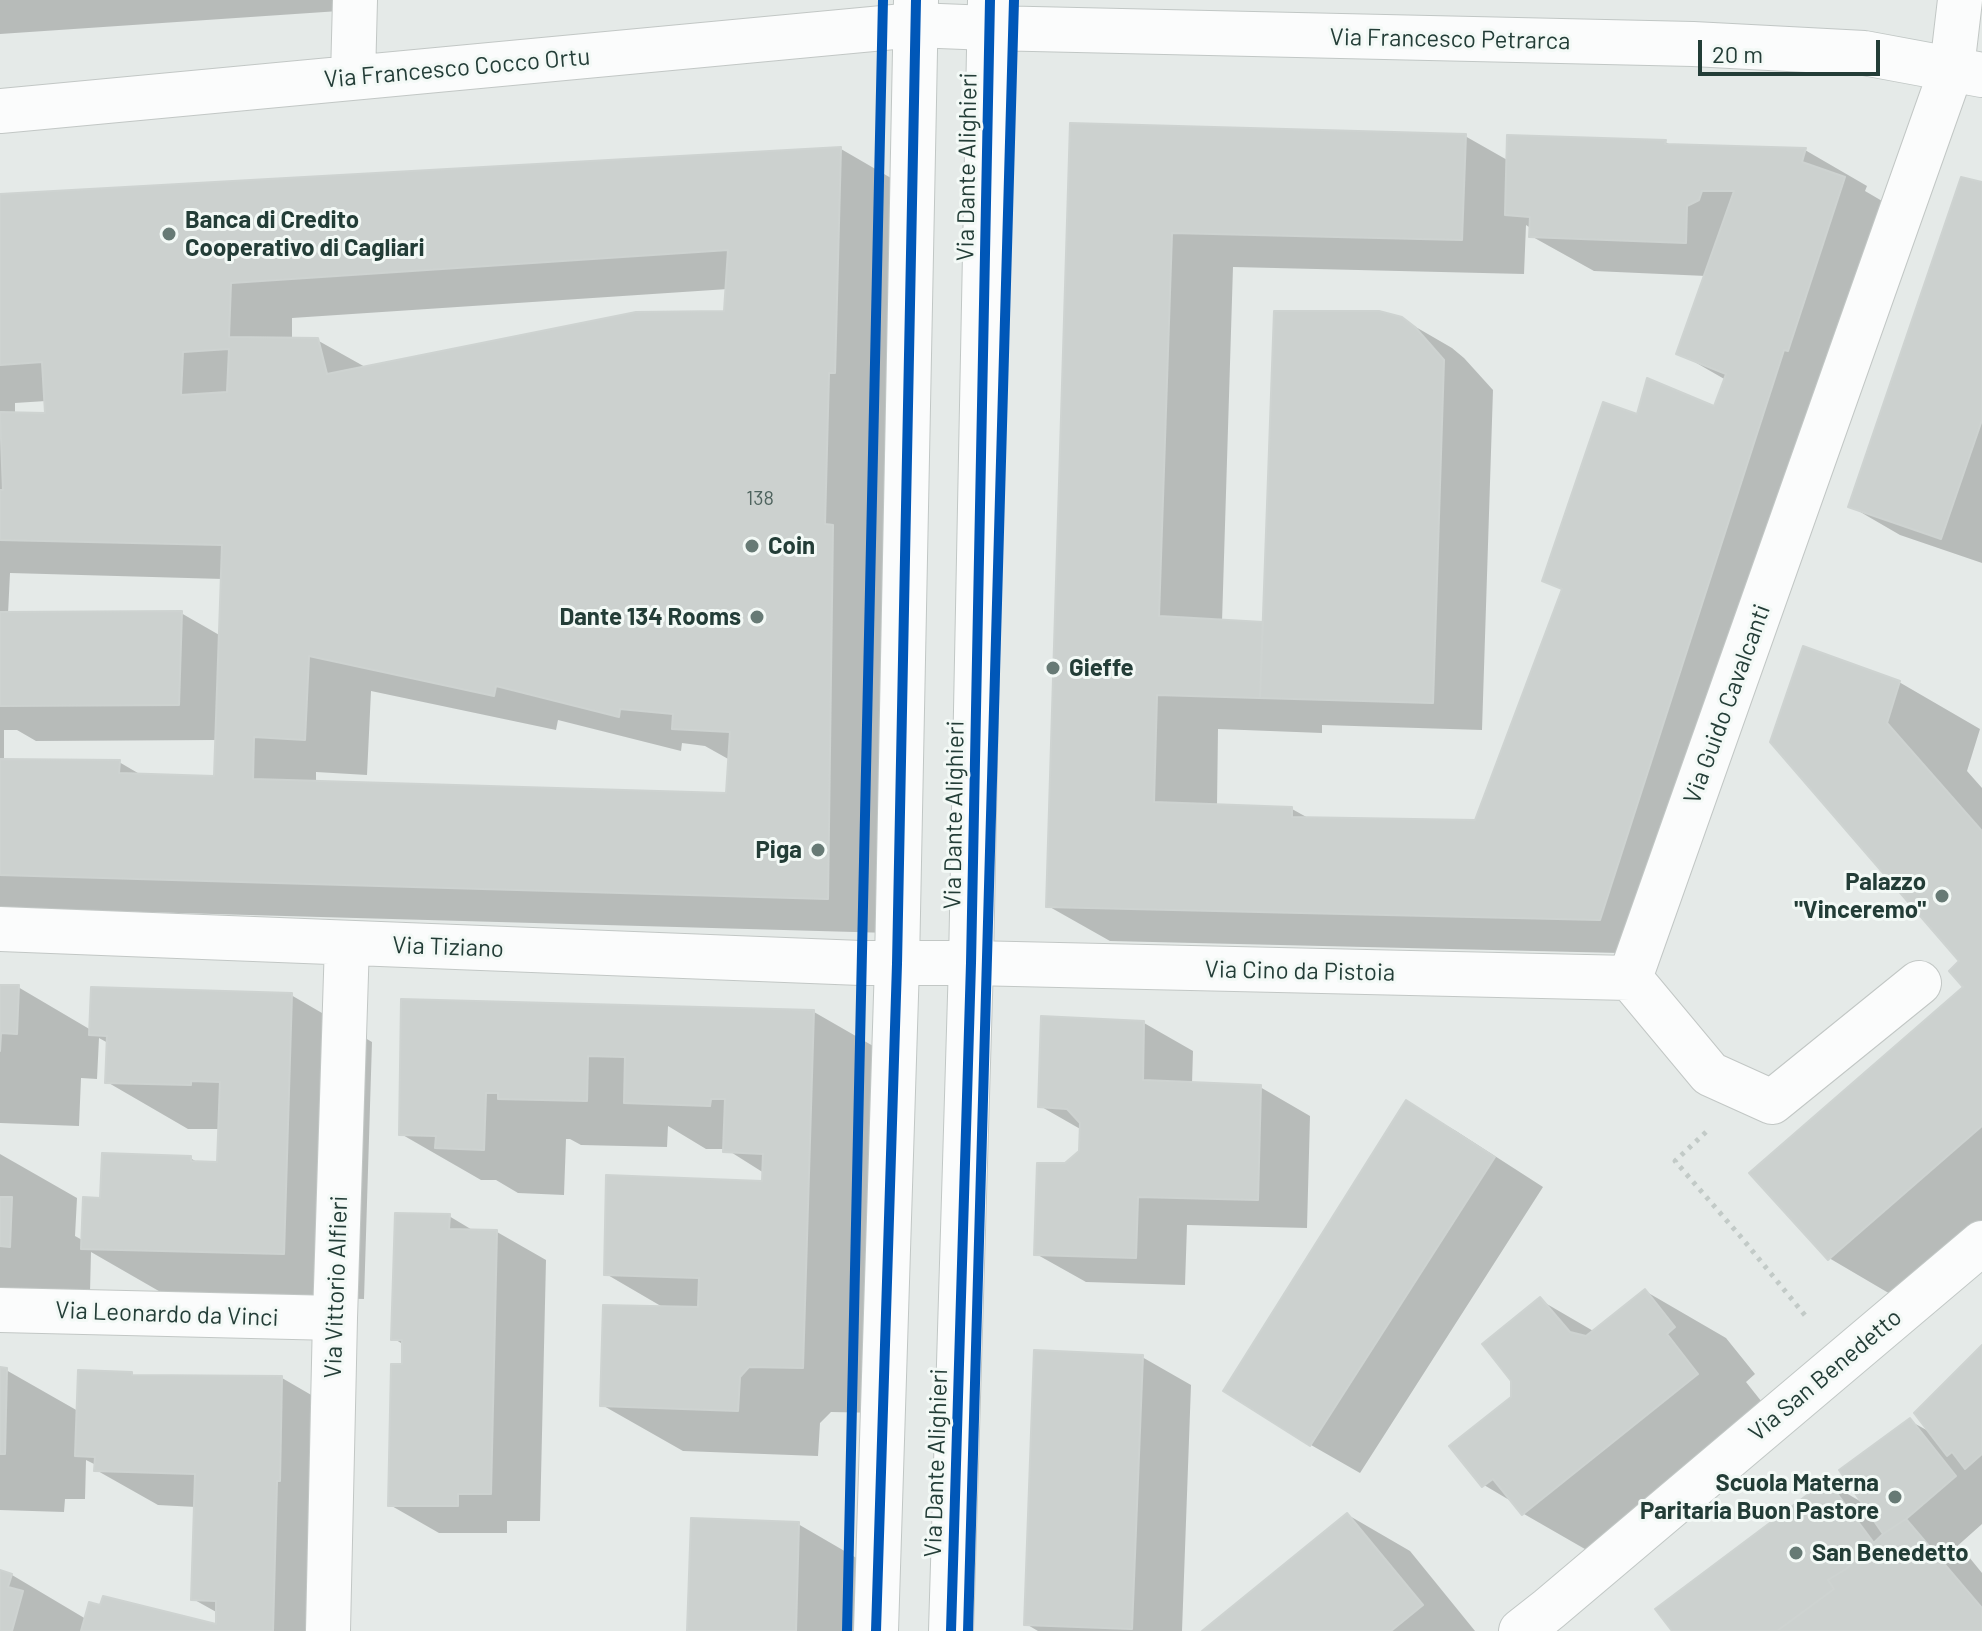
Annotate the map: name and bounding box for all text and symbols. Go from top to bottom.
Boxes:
street label: Via Francesco Petrarca [1329,23,1571,55]
scale bar [1702,24,1884,74]
text: 20 m [1712,39,1763,68]
street label: Via Francesco Cocco Ortu [323,42,591,94]
street label: Via Dante Alighieri [951,72,983,262]
place label: Banca di Credito Cooperativo di Cagliari [185,206,425,262]
marker: Banca di Credito Cooperativo di Cagliari [160,225,178,243]
house number: 138 [746,486,774,510]
place label: Coin [768,532,815,560]
marker: Coin [743,537,761,555]
street label: Via Guido Cavalcanti [1678,600,1776,808]
place label: Dante 134 Rooms [559,603,741,631]
marker: Dante 134 Rooms [748,608,766,626]
place label: Gieffe [1069,654,1134,682]
marker: Gieffe [1044,659,1062,677]
street label: Via Dante Alighieri [938,720,970,910]
place label: Piga [756,836,802,864]
marker: Piga [809,841,827,859]
place label: Palazzo "Vinceremo" [1794,868,1926,924]
marker: Palazzo "Vinceremo" [1933,887,1951,905]
street label: Via Tiziano [392,931,504,963]
street label: Via Cino da Pistoia [1205,955,1395,987]
street label: Via Vittorio Alfieri [318,1195,354,1379]
street label: Via Leonardo da Vinci [55,1296,279,1332]
street label: Via San Benedetto [1743,1303,1907,1447]
street label: Via Dante Alighieri [918,1368,954,1558]
place label: Scuola Materna Paritaria Buon Pastore [1640,1469,1879,1525]
marker: Scuola Materna Paritaria Buon Pastore [1886,1488,1904,1506]
place label: San Benedetto [1812,1539,1969,1567]
marker: San Benedetto [1787,1544,1805,1562]

